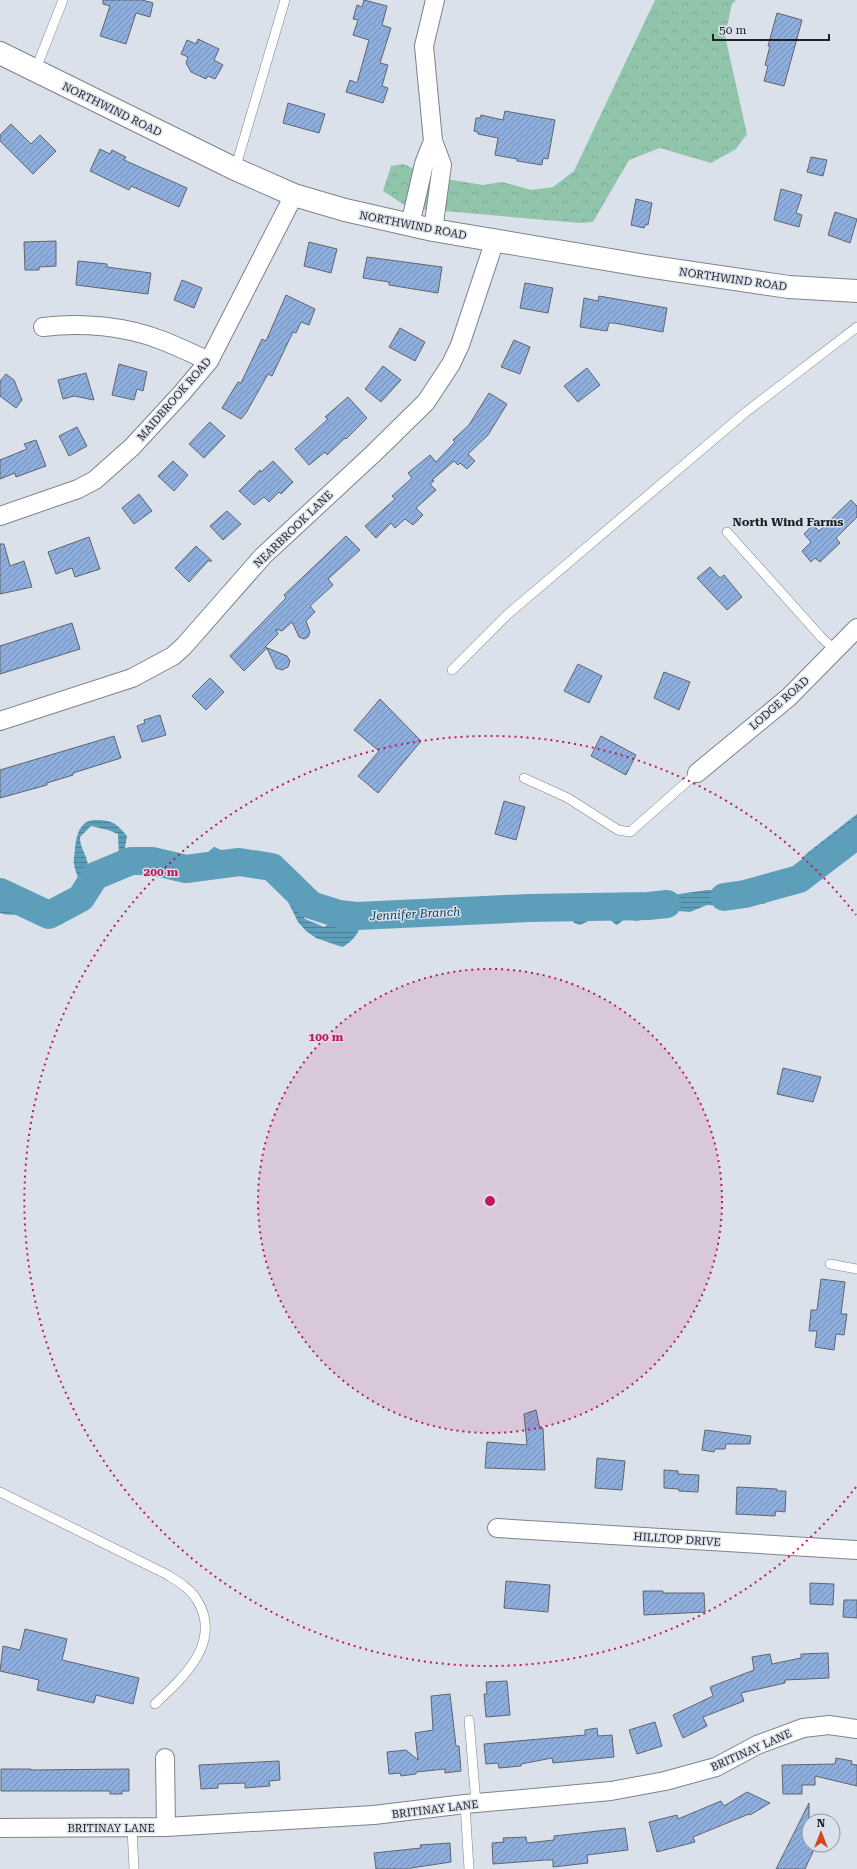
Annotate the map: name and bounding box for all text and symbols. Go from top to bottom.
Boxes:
scale bar [713,16,829,42]
text: 50 m [719,23,746,37]
street label: NORTHWIND ROAD [60,80,164,139]
street label: NORTHWIND ROAD [358,209,468,242]
street label: NORTHWIND ROAD [678,265,788,294]
street label: MAIDBROOK ROAD [135,355,214,444]
street label: NEARBROOK LANE [251,488,336,570]
district label: North Wind Farms [733,515,843,529]
street label: LODGE ROAD [747,674,812,733]
text: 200 m [144,865,179,879]
water label: Jennifer Branch [368,905,461,923]
text: 100 m [309,1030,344,1044]
centre of rings [483,1194,497,1208]
street label: HILLTOP DRIVE [633,1530,721,1549]
street label: BRITINAY LANE [709,1727,794,1774]
street label: BRITINAY LANE [391,1798,479,1821]
north arrow [801,1813,841,1853]
text: N [817,1817,826,1830]
street label: BRITINAY LANE [67,1822,155,1835]

